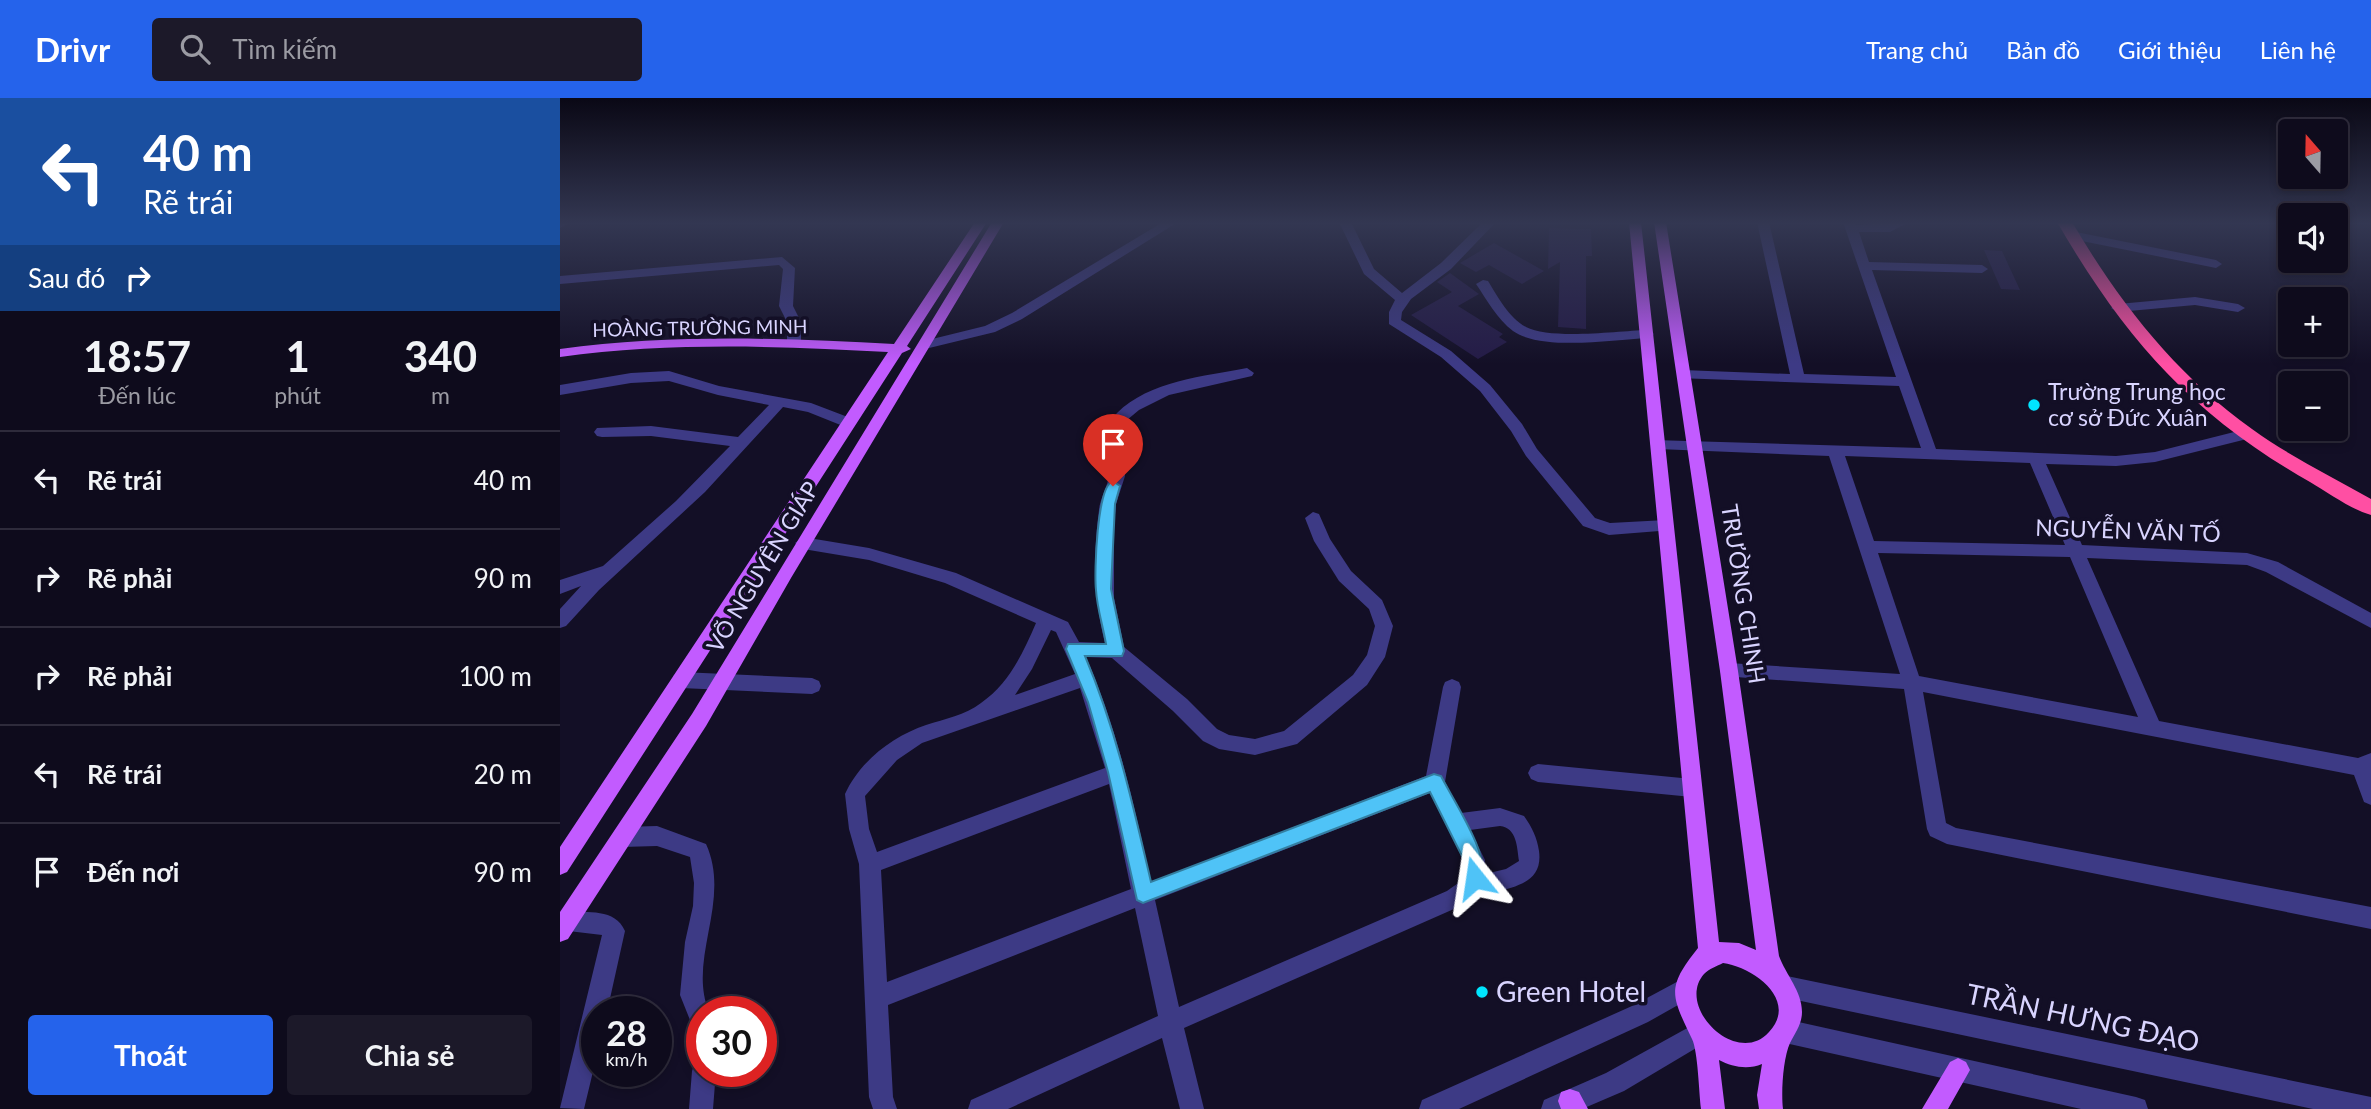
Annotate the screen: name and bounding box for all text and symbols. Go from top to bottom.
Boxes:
search box [152,18,642,81]
text: Drivr [35,29,110,69]
icon: search [176,30,214,68]
text: Tìm kiếm [232,33,337,65]
text: Trang chủ [1866,35,1968,64]
text: Bản đồ [2006,35,2080,64]
text: Giới thiệu [2118,35,2222,64]
text: Liên hệ [2260,35,2336,64]
north arrow [2278,119,2348,189]
map controls [2278,119,2348,441]
text: 40 m [143,123,253,181]
icon: left [28,126,119,217]
text: Rẽ trái [143,182,234,221]
button: sound [2278,203,2348,273]
icon: right [119,259,157,297]
text: Sau đó [28,262,105,294]
button: + [2278,287,2348,357]
street label: HOÀNG TRƯỜNG MINH [592,314,808,341]
text: 18:57 [83,331,191,381]
text: 1 [285,331,310,381]
text: 340 [404,331,477,381]
button: − [2278,371,2348,441]
place label: Trường Trung học cơ sở Đức Xuân [2048,377,2226,431]
text: Đến lúc [98,381,176,409]
text: phút [274,381,321,409]
text: m [431,381,450,409]
marker: Trường Trung học cơ sở Đức Xuân [2026,397,2042,413]
pin [1083,414,1143,486]
icon: arrive [1094,425,1132,463]
icon: left [28,461,66,499]
text: Rẽ trái [87,464,162,496]
text: 40 m [474,464,532,496]
street label: VÕ NGUYÊN GIÁP [700,476,824,657]
street label: TRƯỜNG CHINH [1716,502,1772,686]
street label: NGUYỄN VĂN TỐ [2035,510,2221,547]
icon: right [28,559,66,597]
text: Rẽ phải [87,562,172,594]
text: 90 m [474,562,532,594]
icon: right [28,657,66,695]
text: Rẽ phải [87,660,172,692]
text: 100 m [459,660,532,692]
icon: left [28,755,66,793]
text: Rẽ trái [87,758,162,790]
text: 20 m [474,758,532,790]
position arrow [1438,841,1512,915]
icon: arrive [28,853,66,891]
text: Đến nơi [87,856,179,888]
text: 90 m [474,856,532,888]
place label: Green Hotel [1496,974,1646,1008]
street label: TRẦN HƯNG ĐẠO [1964,975,2203,1058]
marker: Green Hotel [1474,984,1490,1000]
speed limit sign: 30 [686,996,777,1087]
text: 28 [606,1011,647,1053]
button: Thoát [28,1015,273,1095]
button: Chia sẻ [287,1015,532,1095]
text: km/h [605,1048,648,1070]

